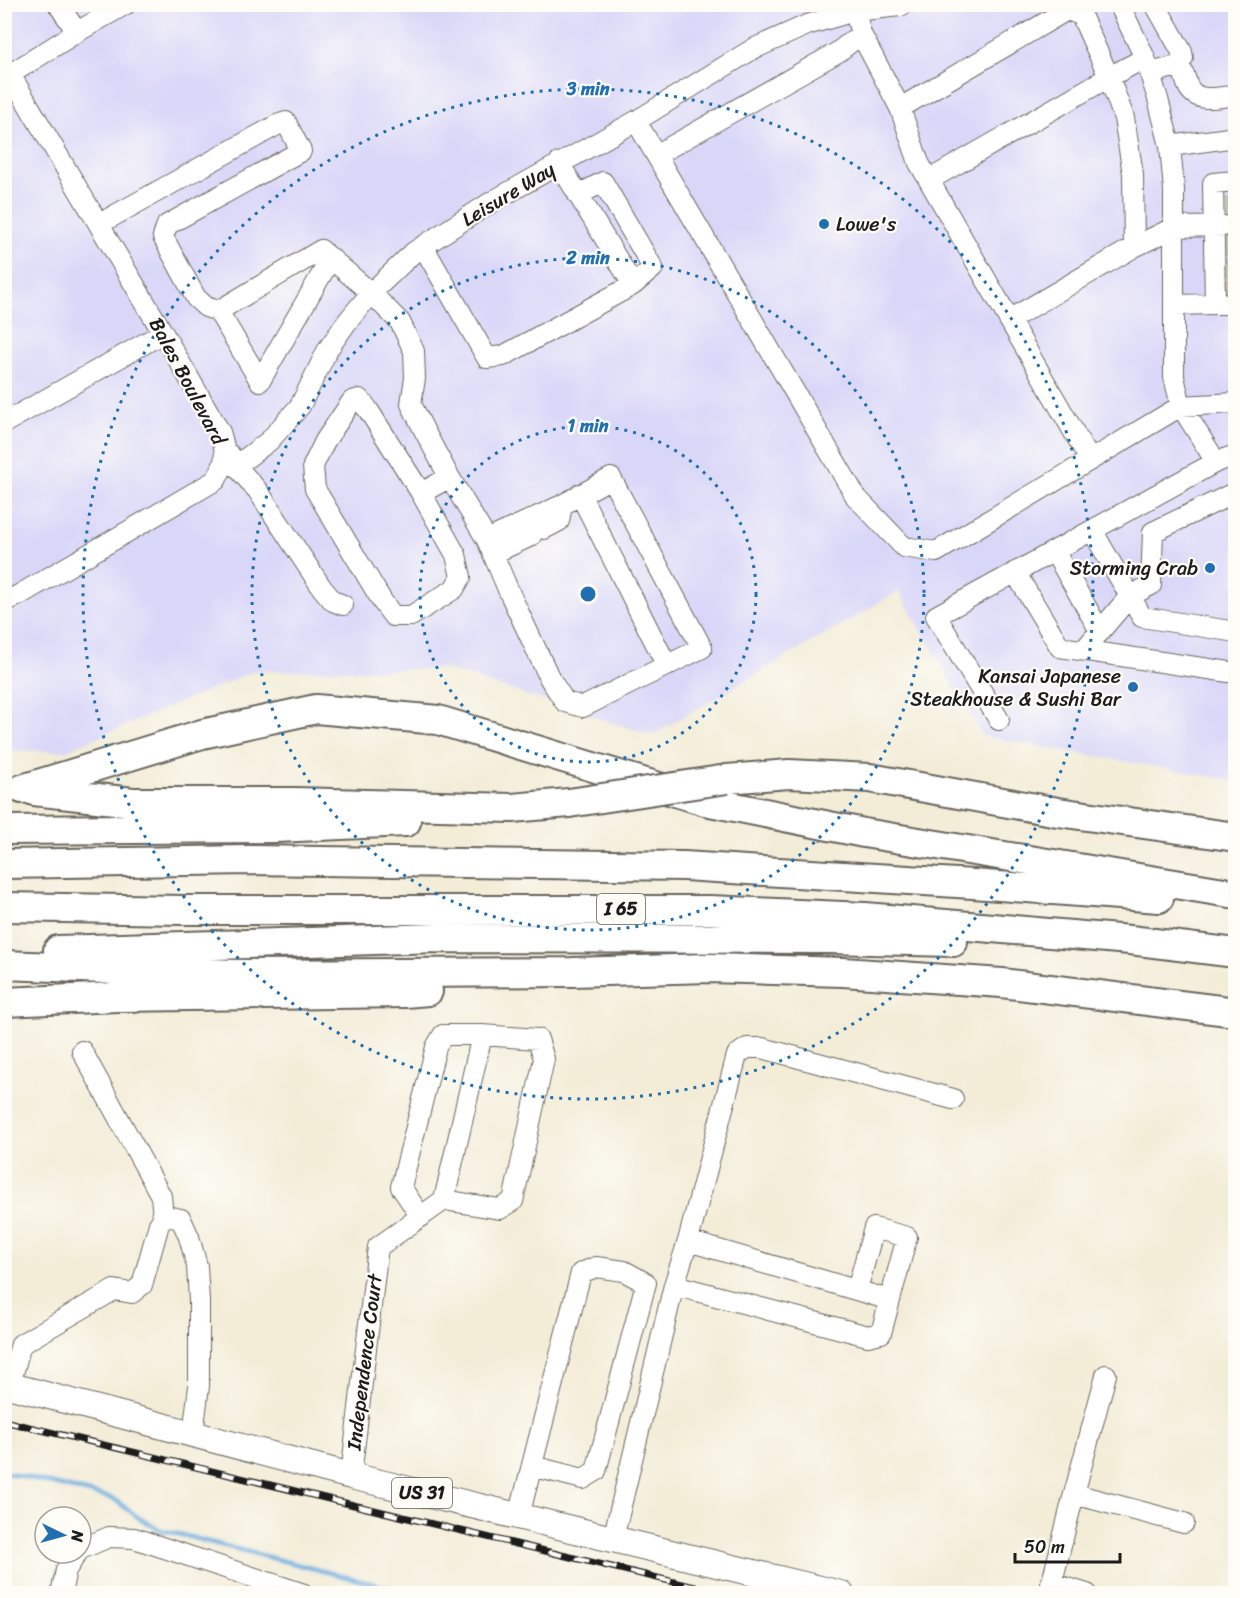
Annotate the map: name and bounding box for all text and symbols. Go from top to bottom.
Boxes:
text: 3 min [565,73,610,105]
street label: Leisure Way [455,152,563,236]
place label: Lowe's [836,207,897,242]
marker: Lowe's [817,217,831,231]
text: 2 min [565,242,610,274]
street label: Bales Boulevard [139,311,237,453]
text: 1 min [568,410,609,442]
place label: Storming Crab [1070,551,1198,586]
marker: Storming Crab [1203,561,1217,575]
centre of rings [578,584,598,604]
place label: Kansai Japanese Steakhouse & Sushi Bar [910,659,1122,717]
marker: Kansai Japanese Steakhouse & Sushi Bar [1126,680,1140,694]
road number: I 65 [597,894,645,924]
street label: Independence Court [336,1271,393,1453]
road number: US 31 [392,1478,452,1508]
north arrow [33,1505,93,1565]
scale bar [1015,1526,1120,1564]
text: N [62,1528,92,1544]
text: 50 m [1024,1531,1065,1563]

